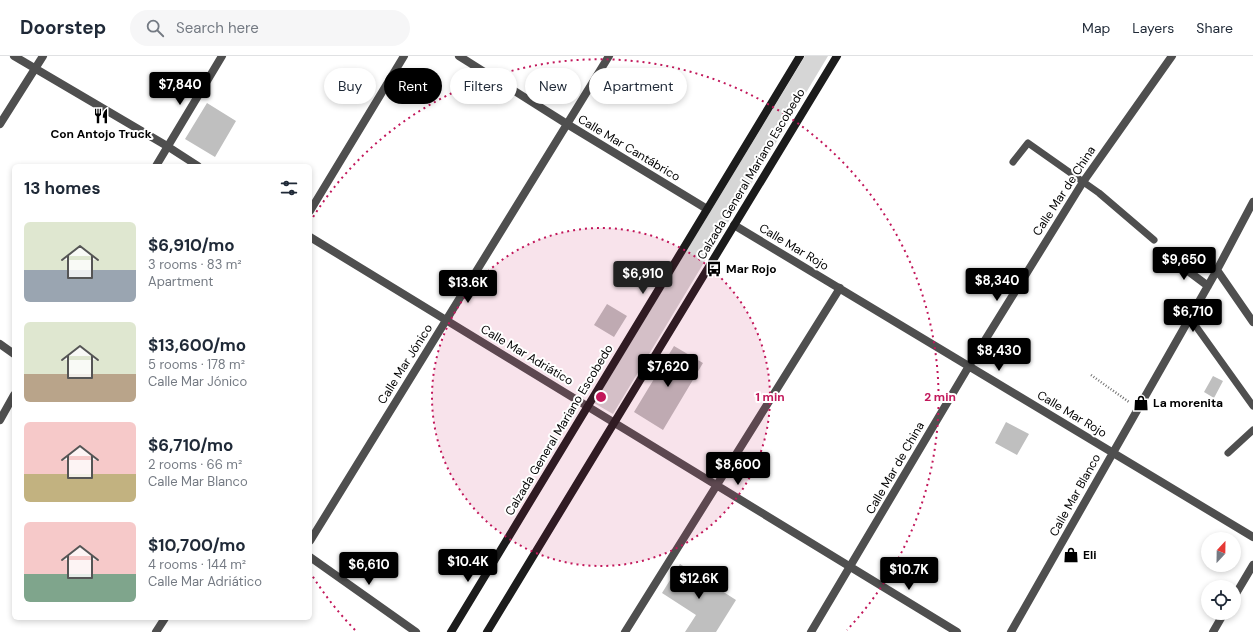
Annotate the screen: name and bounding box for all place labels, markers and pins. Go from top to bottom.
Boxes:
pin: $7,840 [147,72,213,106]
restaurant icon: Con Antojo Truck [92,107,110,125]
place label: Con Antojo Truck [50,126,152,142]
pin: $9,650 [1151,247,1217,281]
bus stop icon: Mar Rojo [705,260,723,278]
pin: $6,910 [610,261,676,295]
place label: Mar Rojo [726,261,777,277]
pin: $8,340 [964,268,1030,302]
pin: $13.6K [435,270,501,304]
pin: $6,710 [1160,299,1226,333]
pin: $8,430 [966,338,1032,372]
pin: $7,620 [635,354,701,388]
centre of rings [594,390,608,404]
shop icon: La morenita [1132,394,1150,412]
place label: La morenita [1153,395,1223,411]
pin: $8,600 [705,452,771,486]
shop icon: Eli [1062,546,1080,564]
place label: Eli [1083,547,1097,563]
pin: $10.4K [435,549,501,583]
pin: $6,610 [336,552,402,586]
pin: $10.7K [876,557,942,591]
pin: $12.6K [666,566,732,600]

